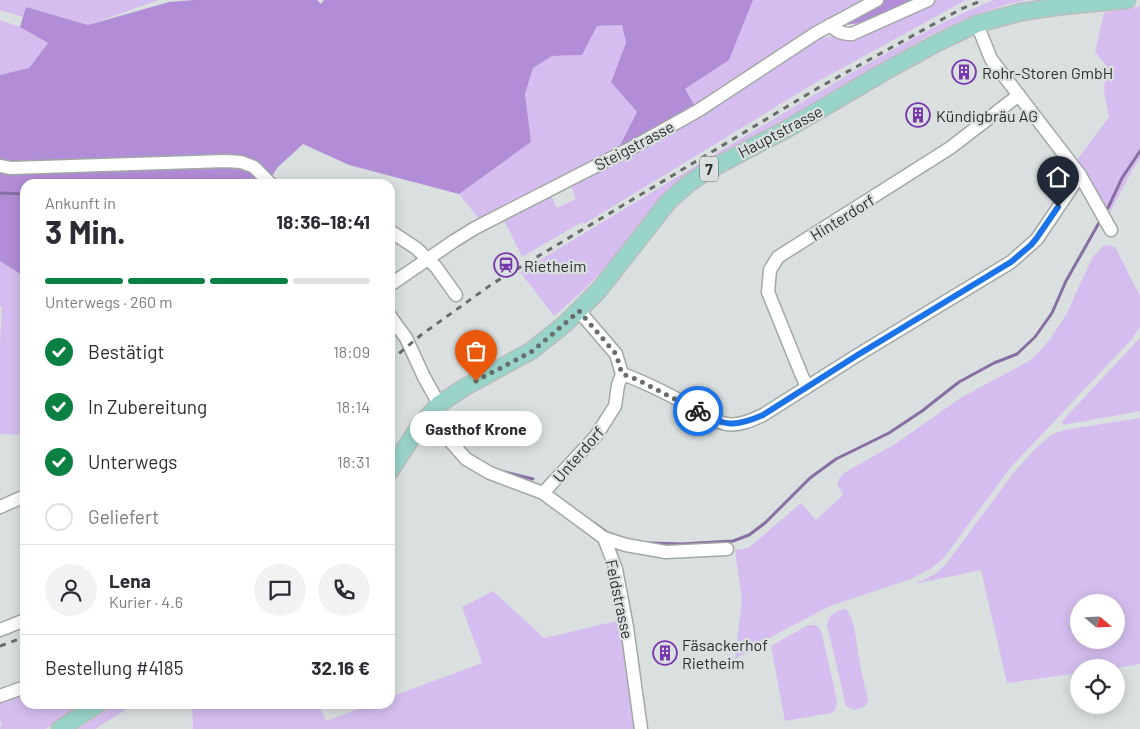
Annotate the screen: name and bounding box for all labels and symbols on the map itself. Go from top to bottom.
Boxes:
building icon: Rohr-Storen GmbH [951,59,977,85]
place label: Rohr-Storen GmbH [982,63,1113,82]
street label: Hauptstrasse [734,101,826,161]
building icon: Kündigbräu AG [905,102,931,128]
place label: Kündigbräu AG [936,106,1038,125]
street label: Steigstrasse [591,116,677,174]
road number: 7 [700,156,718,182]
pin [1037,156,1079,207]
street label: Hinterdorf [806,190,878,244]
station icon: Rietheim [493,252,519,278]
place label: Rietheim [524,256,586,275]
pin [455,330,497,381]
courier [673,386,723,436]
callout: Gasthof Krone [410,411,542,446]
street label: Unterdorf [549,422,608,486]
street label: Feldstrasse [602,558,638,640]
north arrow [1070,594,1125,649]
place label: Fäsackerhof Rietheim [682,635,768,672]
building icon: Fäsackerhof Rietheim [652,640,678,666]

